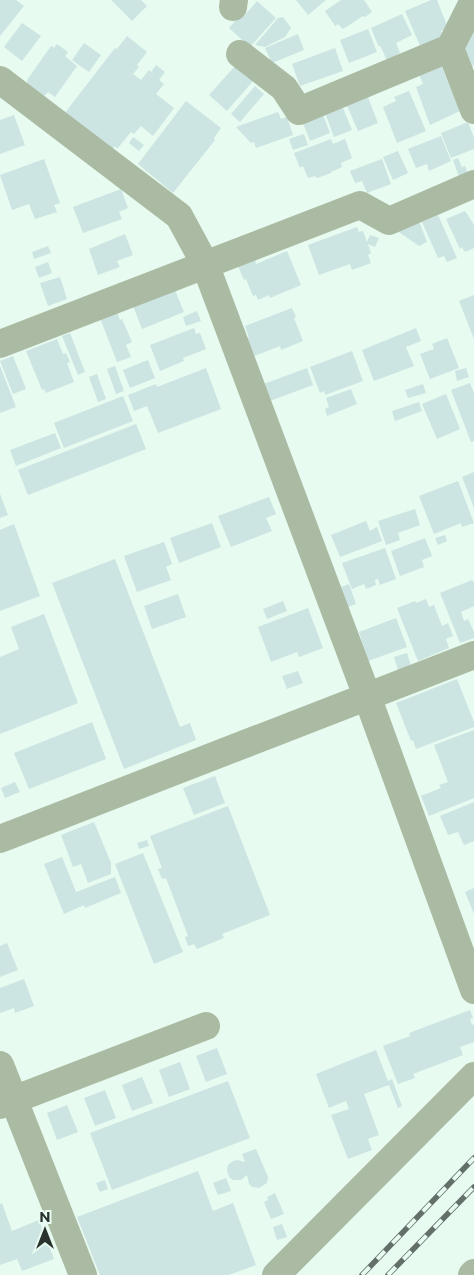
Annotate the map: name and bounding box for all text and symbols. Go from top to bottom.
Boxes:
north arrow [20,1205,70,1255]
text: N [39,1208,51,1226]

